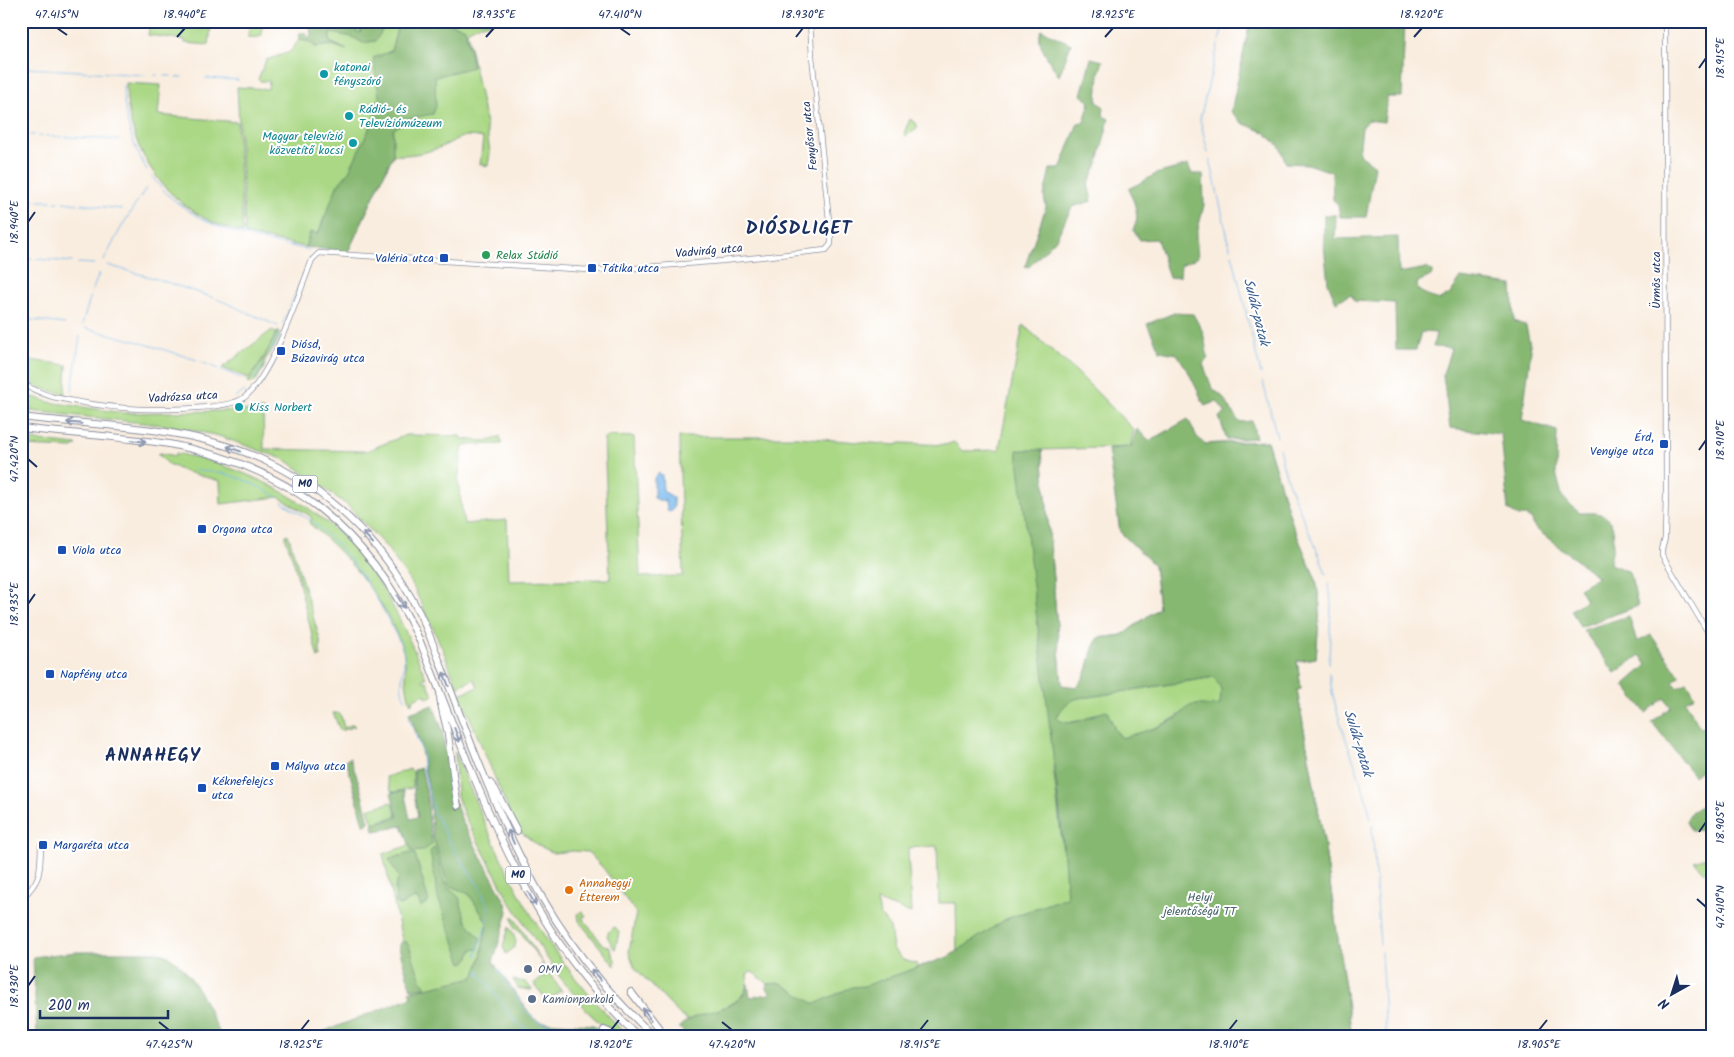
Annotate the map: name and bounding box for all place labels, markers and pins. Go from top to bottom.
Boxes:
place label: katonai fényszóró [334,58,382,91]
marker: katonai fényszóró [318,68,330,80]
place label: Rádió- és Televíziómúzeum [359,100,442,133]
marker: Rádió- és Televíziómúzeum [343,110,355,122]
place label: Magyar televízió közvetítő kocsi [262,127,344,160]
marker: Magyar televízió közvetítő kocsi [347,137,359,149]
place label: Relax Stúdió [496,246,559,265]
place label: Valéria utca [375,249,434,268]
marker: Relax Stúdió [480,249,492,261]
marker: Valéria utca [438,252,450,264]
place label: Tátika utca [602,259,659,278]
marker: Tátika utca [586,262,598,274]
place label: Diósd, Búzavirág utca [291,335,365,368]
marker: Diósd, Búzavirág utca [275,345,287,357]
place label: Kiss Norbert [249,398,312,417]
marker: Kiss Norbert [233,401,245,413]
place label: Érd, Venyige utca [1590,428,1654,461]
marker: Érd, Venyige utca [1658,438,1670,450]
place label: Orgona utca [212,520,273,539]
marker: Orgona utca [196,523,208,535]
place label: Viola utca [72,541,122,560]
marker: Viola utca [56,544,68,556]
place label: Napfény utca [60,665,128,684]
marker: Napfény utca [44,668,56,680]
place label: Mályva utca [285,757,346,776]
marker: Mályva utca [269,760,281,772]
place label: Kéknefelejcs utca [212,772,274,805]
marker: Kéknefelejcs utca [196,782,208,794]
place label: Margaréta utca [53,836,129,855]
marker: Margaréta utca [37,839,49,851]
place label: Annahegyi Étterem [579,874,632,907]
marker: Annahegyi Étterem [563,884,575,896]
place label: OMV [538,960,563,979]
marker: OMV [522,963,534,975]
place label: Kamionparkoló [542,990,614,1009]
marker: Kamionparkoló [526,993,538,1005]

